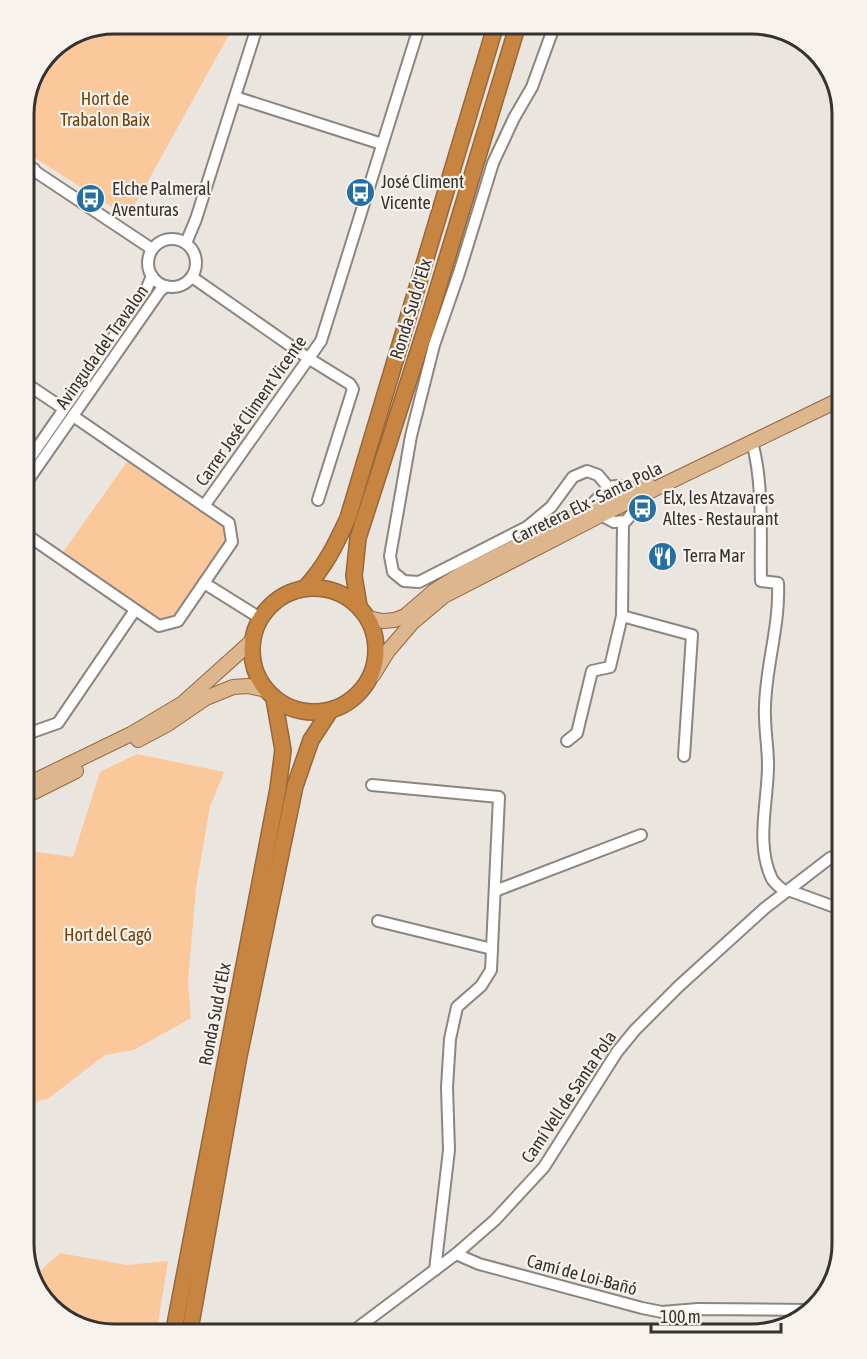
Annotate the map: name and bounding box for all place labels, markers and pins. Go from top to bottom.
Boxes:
place label: José Climent Vicente [381,171,464,213]
bus stop icon: José Climent Vicente [344,176,376,208]
place label: Elche Palmeral Aventuras [112,178,211,220]
bus stop icon: Elche Palmeral Aventuras [75,183,107,215]
place label: Elx, les Atzavares Altes - Restaurant [663,487,779,529]
bus stop icon: Elx, les Atzavares Altes - Restaurant [626,492,658,524]
restaurant icon: Terra Mar [646,540,678,572]
place label: Terra Mar [683,545,746,566]

